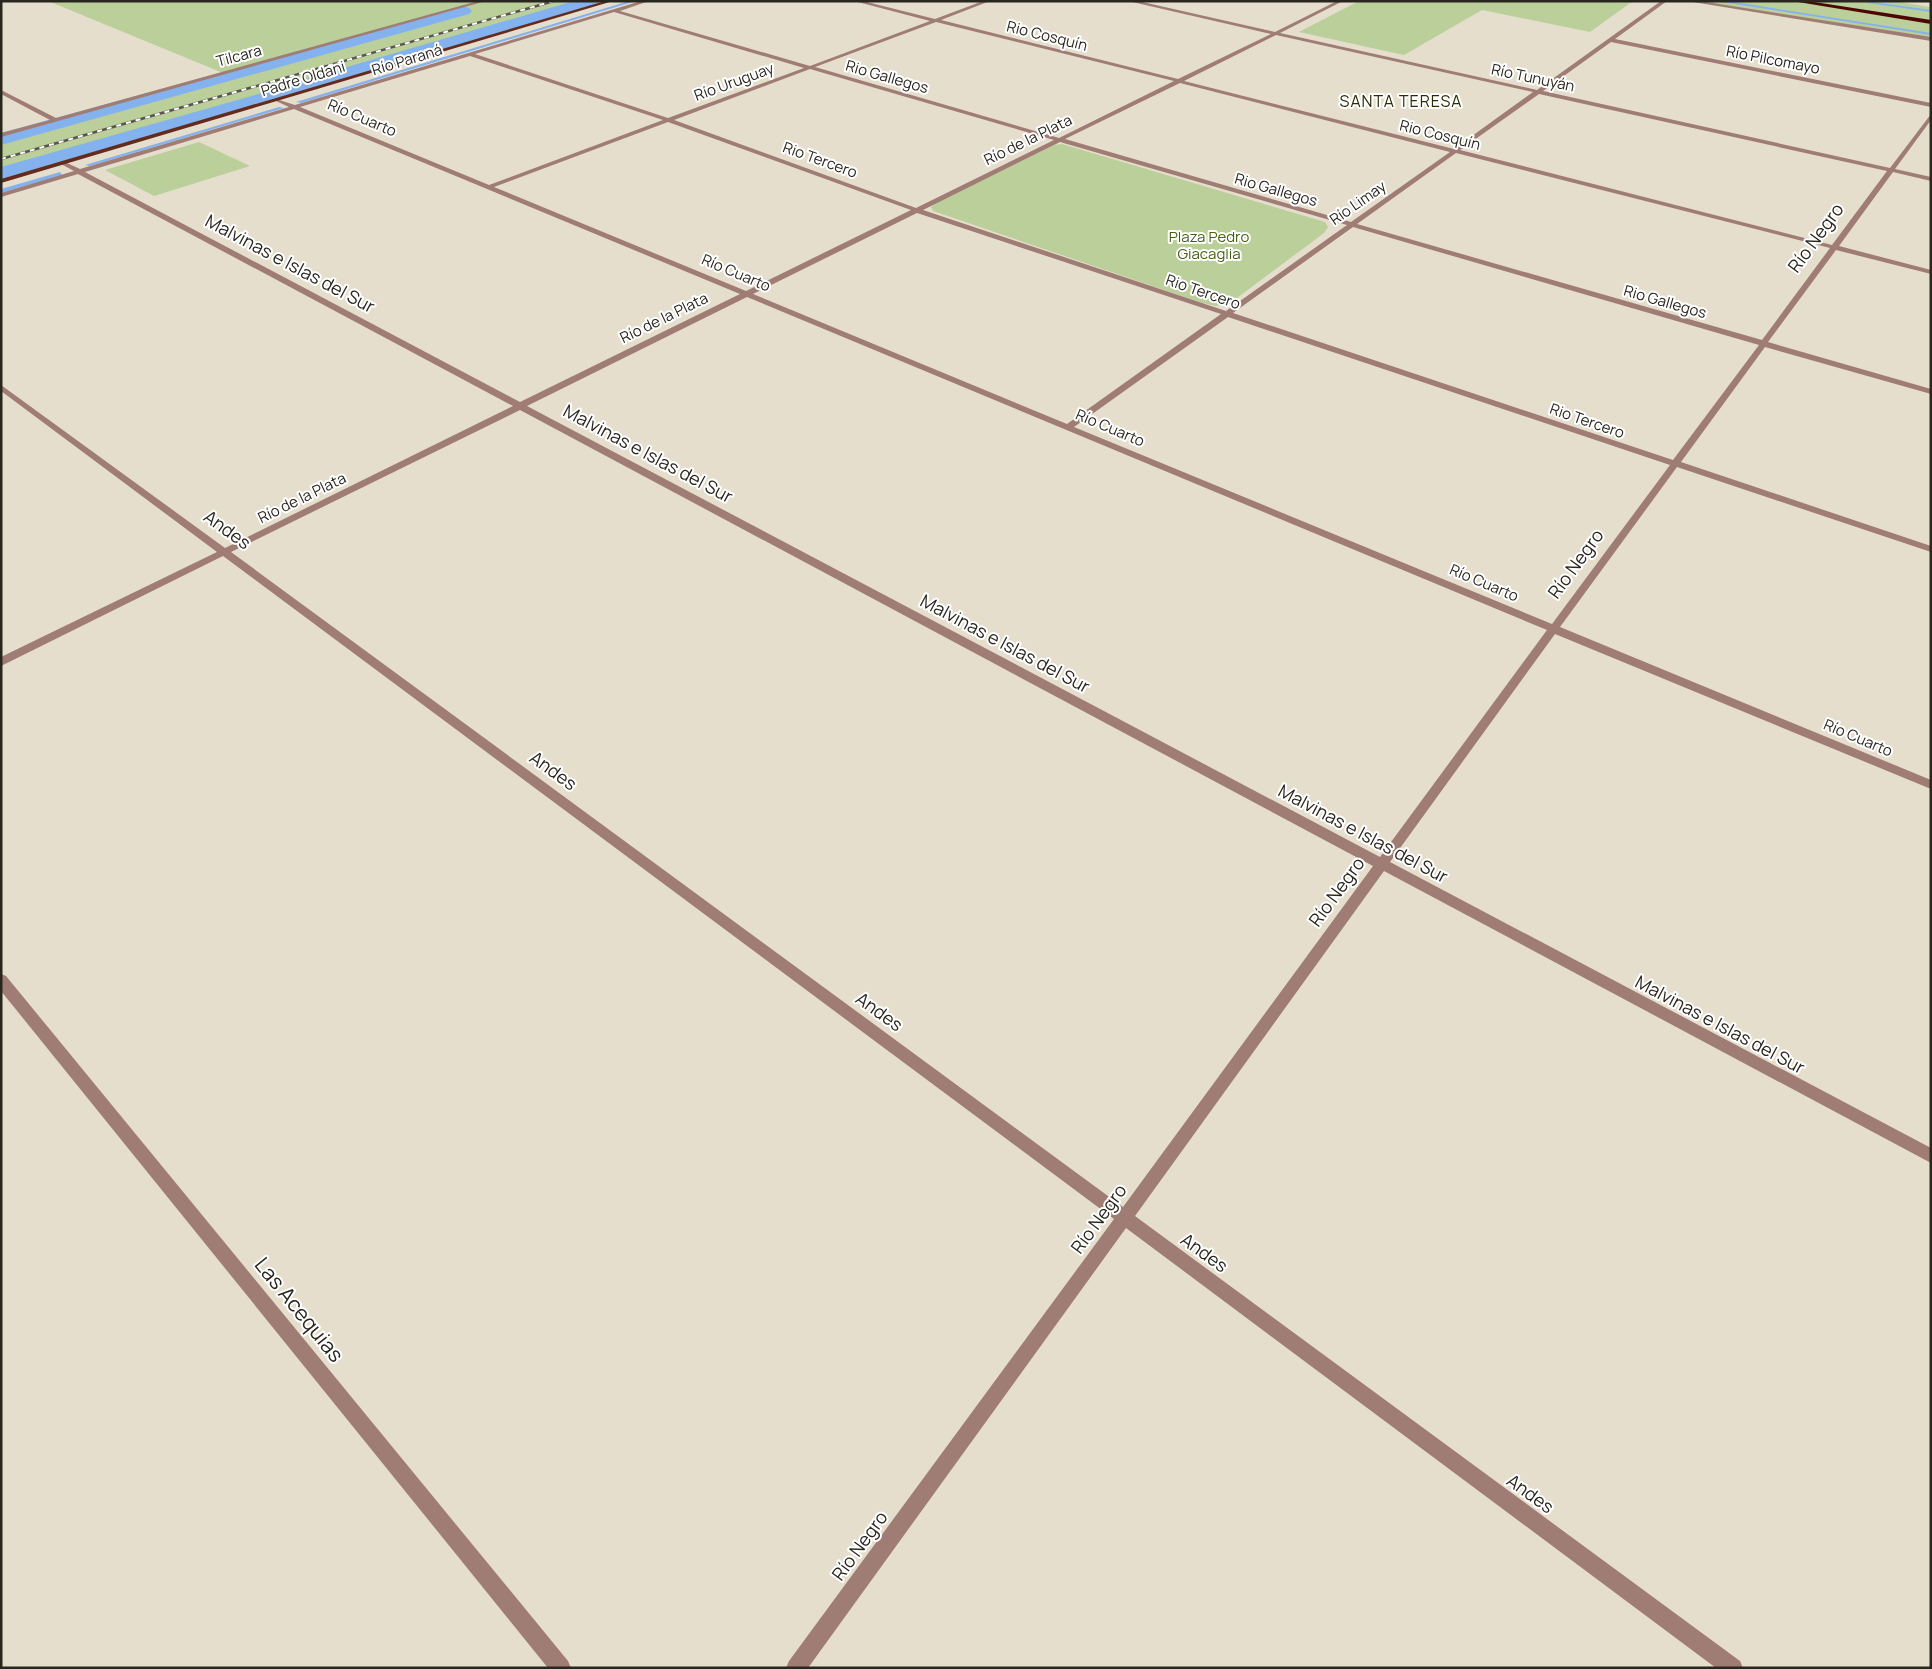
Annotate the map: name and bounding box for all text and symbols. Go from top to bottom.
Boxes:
street label: Rio Cosquín [1005,15,1090,56]
street label: Tilcara [214,39,264,72]
street label: Río Paraná [369,39,445,80]
street label: Río Pilcomayo [1724,40,1822,79]
street label: Rio Gallegos [843,55,931,98]
street label: Padre Oldani [258,56,348,101]
street label: Río Uruguay [691,57,777,106]
street label: Río Tunuyán [1490,58,1577,97]
district label: SANTA TERESA [1340,90,1462,112]
street label: Río Cuarto [325,94,400,141]
street label: Río de la Plata [980,109,1075,170]
street label: Rio Cosquín [1398,114,1483,155]
street label: Rio Tercero [780,136,860,183]
street label: Rio Gallegos [1232,168,1320,211]
street label: Río Limay [1325,175,1390,230]
street label: Río Negro [1782,198,1848,277]
street label: Malvinas e Islas del Sur [202,208,380,318]
park label: Plaza Pedro Giacaglia [1169,226,1249,264]
street label: Río Cuarto [699,249,774,296]
street label: Rio Tercero [1163,269,1243,314]
street label: Rio Gallegos [1621,280,1709,323]
street label: Río de la Plata [616,287,711,348]
street label: Malvinas e Islas del Sur [560,398,738,508]
street label: Rio Tercero [1547,398,1627,443]
street label: Río Cuarto [1073,404,1148,451]
street label: Río de la Plata [254,467,349,528]
street label: Andes [199,504,256,554]
street label: Río Negro [1542,524,1608,603]
street label: Río Cuarto [1447,559,1522,606]
street label: Malvinas e Islas del Sur [917,588,1095,698]
street label: Río Cuarto [1821,714,1896,761]
street label: Andes [525,745,582,795]
street label: Malvinas e Islas del Sur [1275,778,1453,888]
street label: Río Negro [1303,852,1369,931]
street label: Malvinas e Islas del Sur [1632,969,1810,1079]
street label: Andes [851,986,908,1036]
street label: Río Negro [1065,1179,1131,1258]
street label: Andes [1176,1227,1233,1277]
street label: Las Acequias [249,1251,351,1368]
street label: Andes [1502,1468,1559,1518]
street label: Río Negro [826,1506,892,1585]

